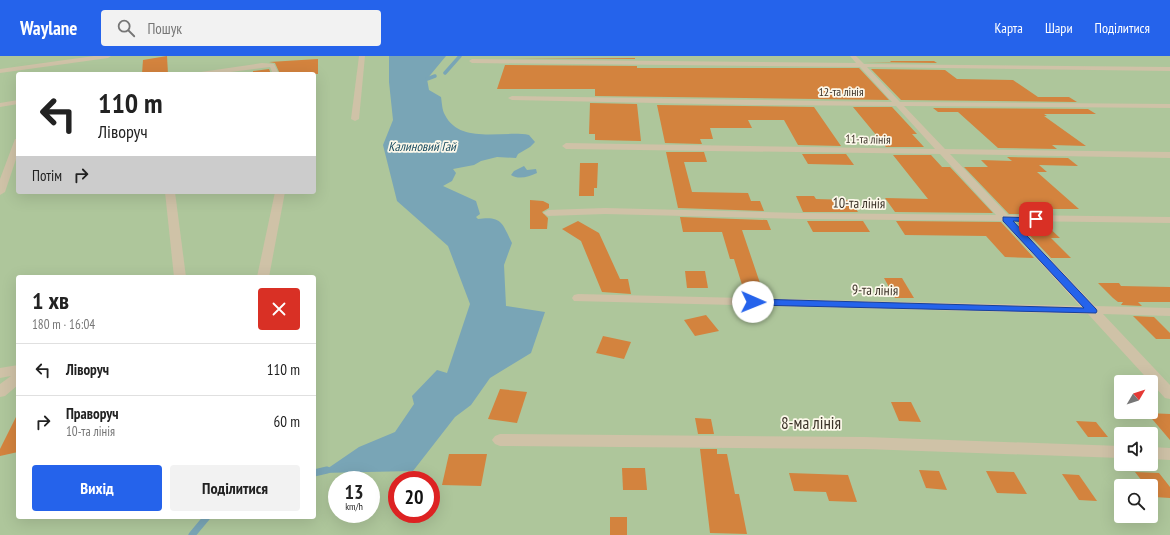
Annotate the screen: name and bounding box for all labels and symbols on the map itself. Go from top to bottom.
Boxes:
street label: 12-та лінія [818,84,864,99]
street label: 11-та лінія [845,131,891,147]
water label: Калиновий Гай [388,138,457,155]
street label: 10-та лінія [832,194,886,212]
pin [1019,202,1053,236]
position arrow [732,281,774,323]
street label: 9-та лінія [852,281,898,299]
north arrow [1114,375,1158,419]
street label: 8-ма лінія [781,412,841,434]
speed limit sign: 20 [388,471,440,523]

